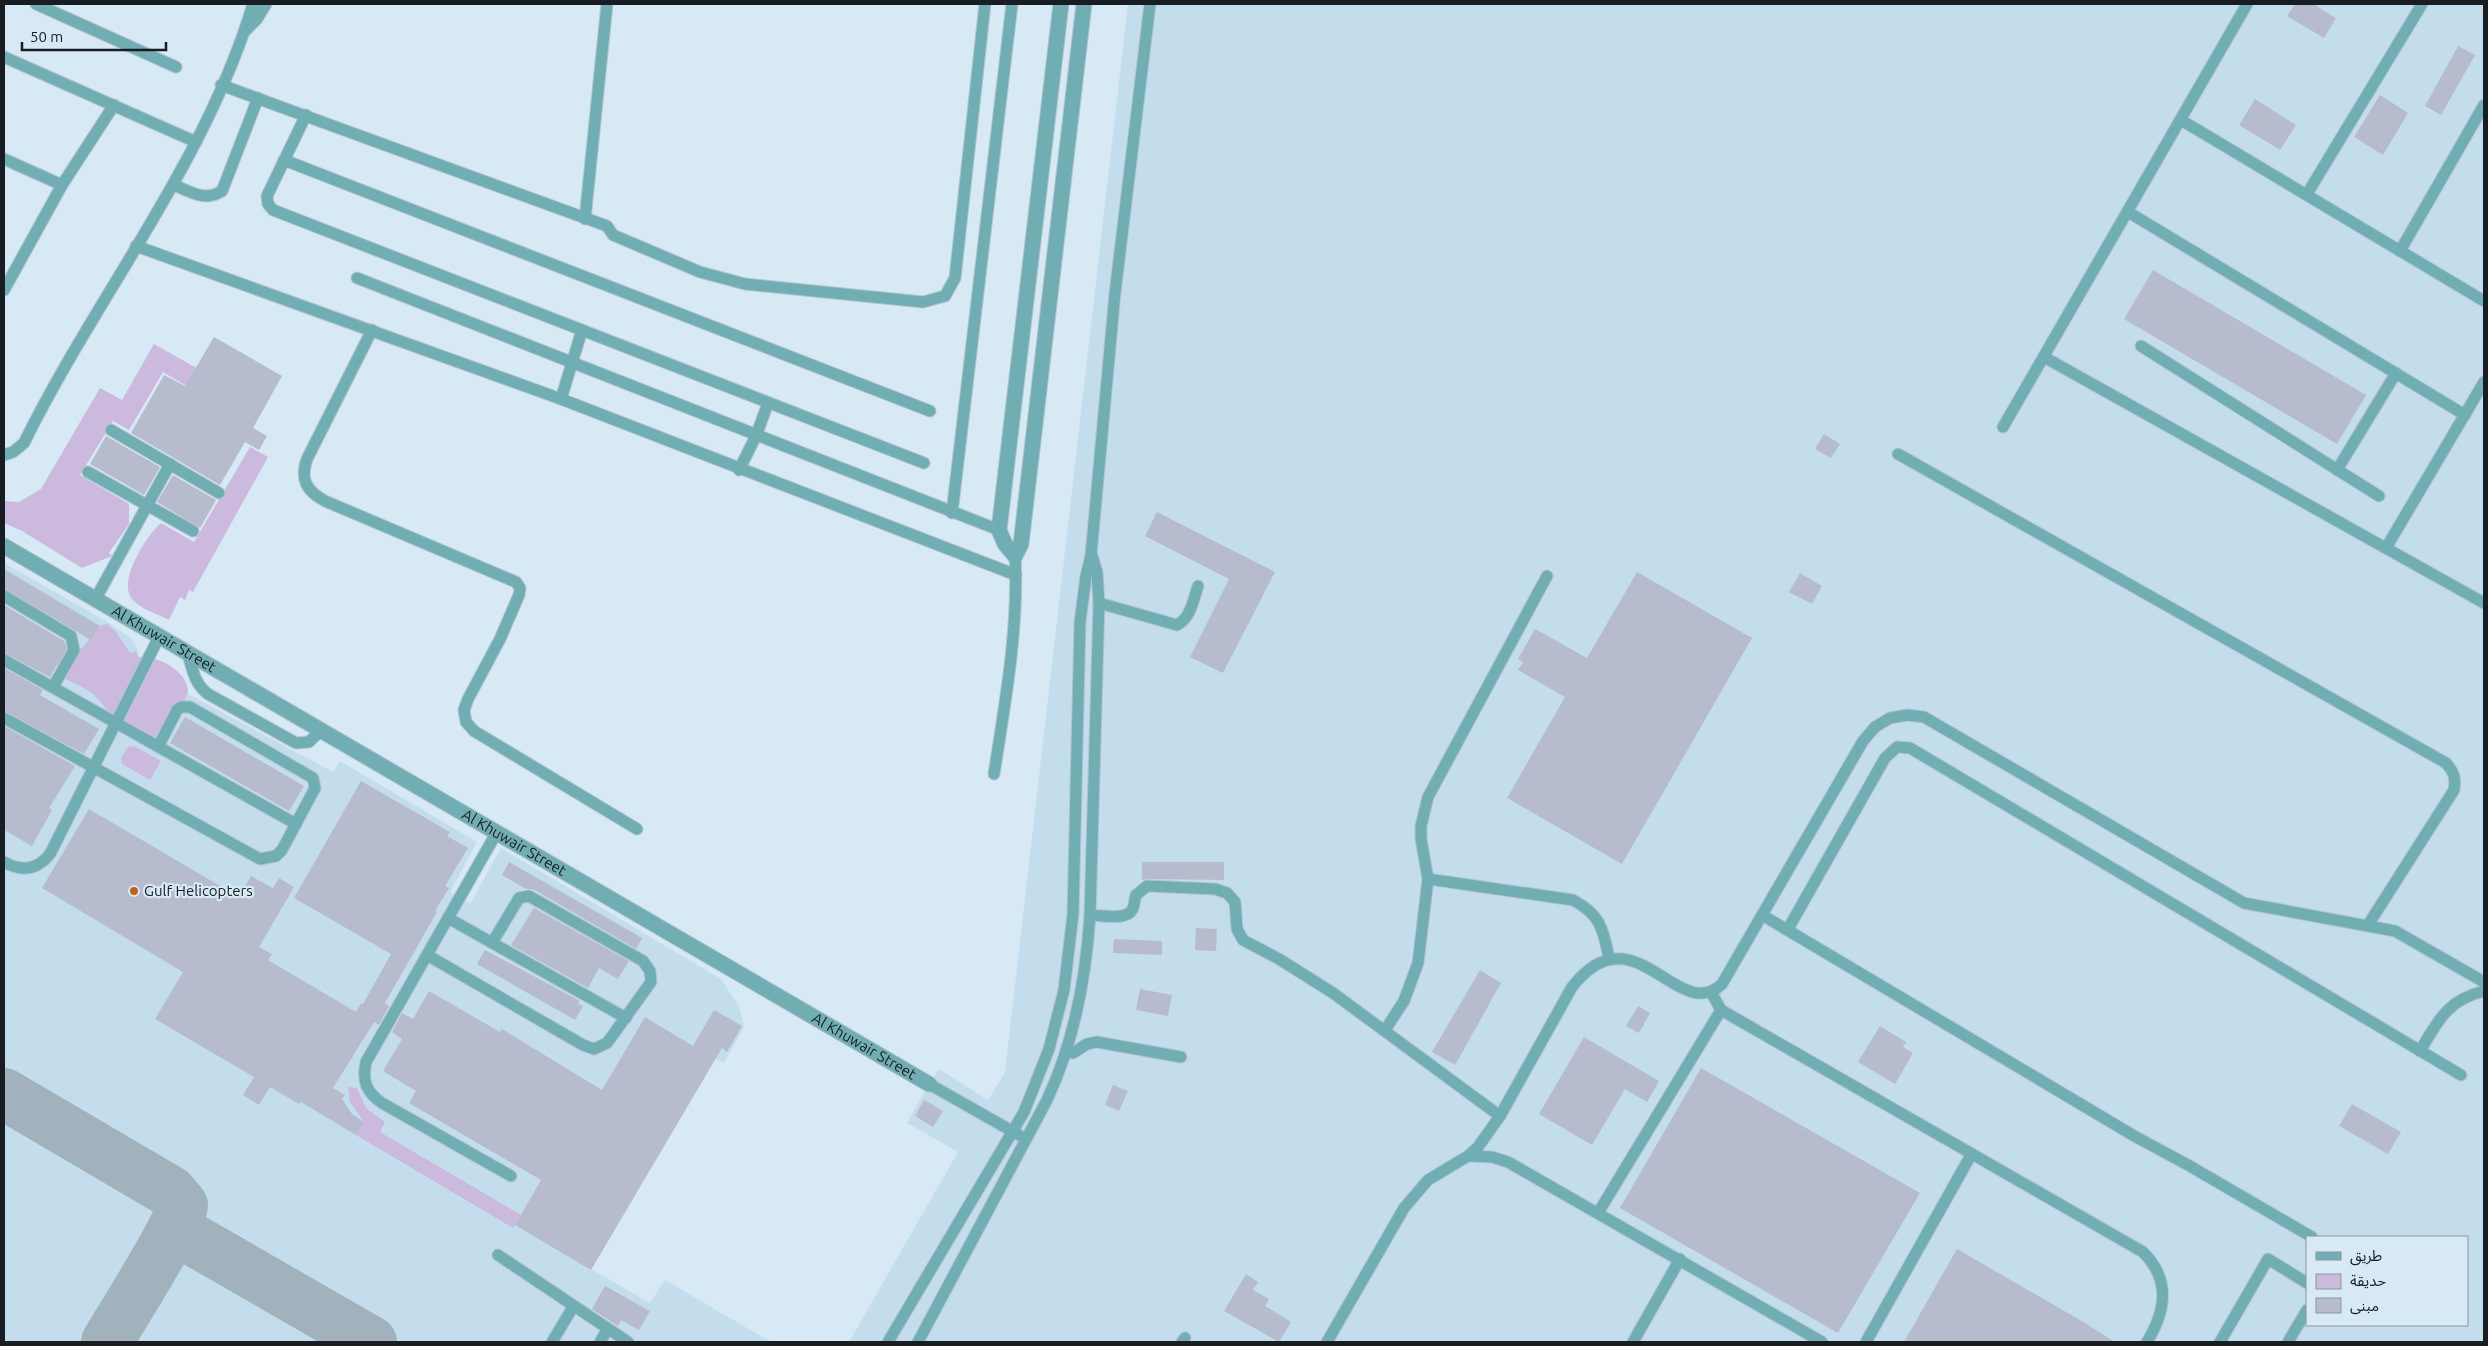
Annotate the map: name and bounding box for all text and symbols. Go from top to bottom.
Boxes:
scale bar [22,20,166,52]
text: 50 m [30,28,63,45]
street label: Al Khuwair Street [109,602,219,676]
street label: Al Khuwair Street [459,805,569,879]
place label: Gulf Helicopters [144,882,253,899]
marker: Gulf Helicopters [128,885,140,897]
street label: Al Khuwair Street [809,1009,919,1083]
legend [2306,1236,2468,1326]
text: طريق [2350,1247,2382,1266]
text: حديقة [2350,1272,2386,1289]
text: مبنى [2350,1297,2379,1315]

